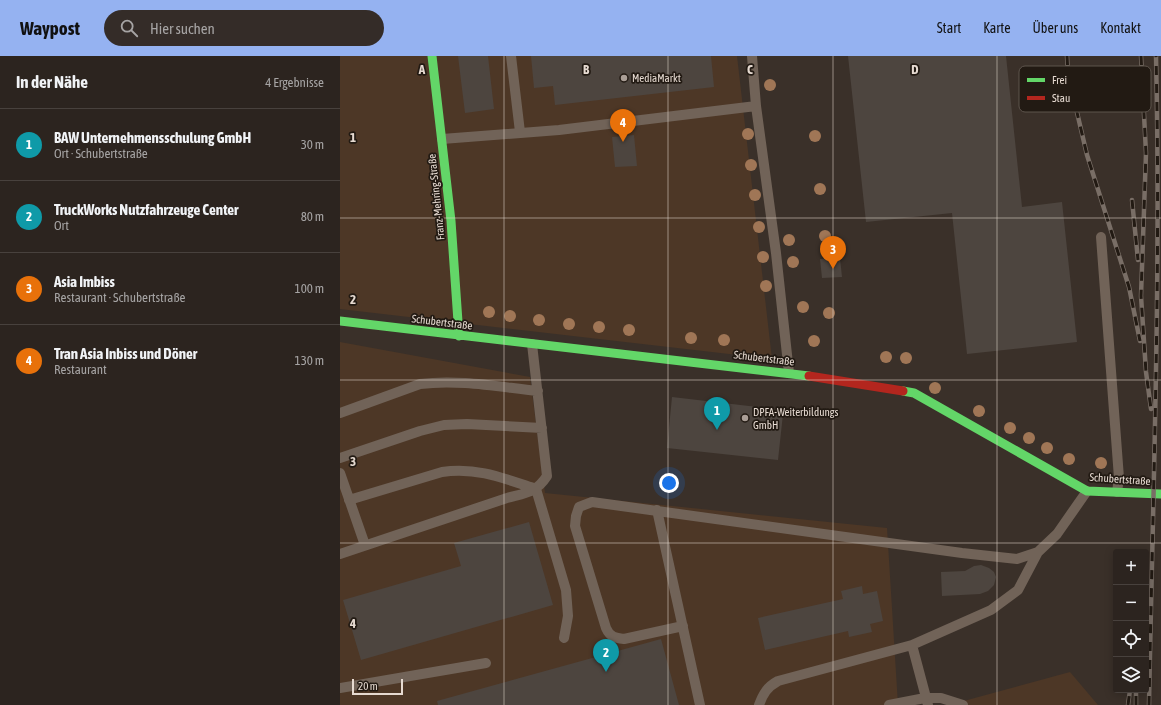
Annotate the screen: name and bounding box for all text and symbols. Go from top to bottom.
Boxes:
search box [104,10,384,46]
text: Waypost [20,17,80,39]
icon: search [118,17,140,39]
text: Hier suchen [150,20,215,37]
text: Start [937,20,961,36]
text: Karte [983,20,1011,36]
text: Über uns [1033,20,1078,36]
text: Kontakt [1100,20,1141,36]
text: A [418,62,426,77]
text: B [583,62,590,77]
text: C [747,62,753,77]
text: D [911,62,919,77]
legend [1019,66,1151,112]
text: In der Nähe [16,72,88,92]
place label: MediaMarkt [632,72,681,84]
marker: MediaMarkt [619,73,629,83]
text: Frei [1052,74,1067,86]
text: 4 Ergebnisse [265,75,324,90]
text: Stau [1052,92,1070,104]
pin: 4 [610,109,636,142]
text: BAW Unternehmensschulung GmbH [54,129,251,146]
text: 1 [350,130,356,145]
text: 1 [26,137,32,152]
text: 30 m [301,137,324,152]
text: Ort · Schubertstraße [54,146,148,161]
street label: Franz-Mehring-Straße [425,153,447,241]
text: TruckWorks Nutzfahrzeuge Center [54,201,239,218]
text: 2 [26,209,32,224]
text: 80 m [301,209,324,224]
text: Ort [54,218,69,233]
pin: 3 [820,236,846,269]
text: Asia Imbiss [54,273,115,290]
text: 3 [26,281,32,296]
text: 100 m [295,281,324,296]
text: Restaurant · Schubertstraße [54,290,185,305]
text: 2 [350,292,356,307]
street label: Schubertstraße [411,312,473,332]
text: Tran Asia Inbiss und Döner [54,345,197,362]
street label: Schubertstraße [733,348,795,368]
text: 4 [26,353,32,368]
text: 130 m [295,353,324,368]
text: Restaurant [54,362,107,377]
pin: 1 [704,397,730,430]
place label: DPFA-Weiterbildungs GmbH [753,406,839,431]
marker: DPFA-Weiterbildungs GmbH [740,413,750,423]
text: 3 [350,454,356,469]
street label: Schubertstraße [1089,471,1151,487]
your location [659,473,679,493]
map controls [1113,549,1149,693]
button: + [1113,549,1149,585]
button: − [1113,585,1149,621]
text: 4 [349,616,356,631]
button: locate [1113,621,1149,657]
pin: 2 [593,639,619,672]
button: layers [1113,657,1149,693]
scale bar [352,677,403,696]
text: 20 m [358,680,378,692]

